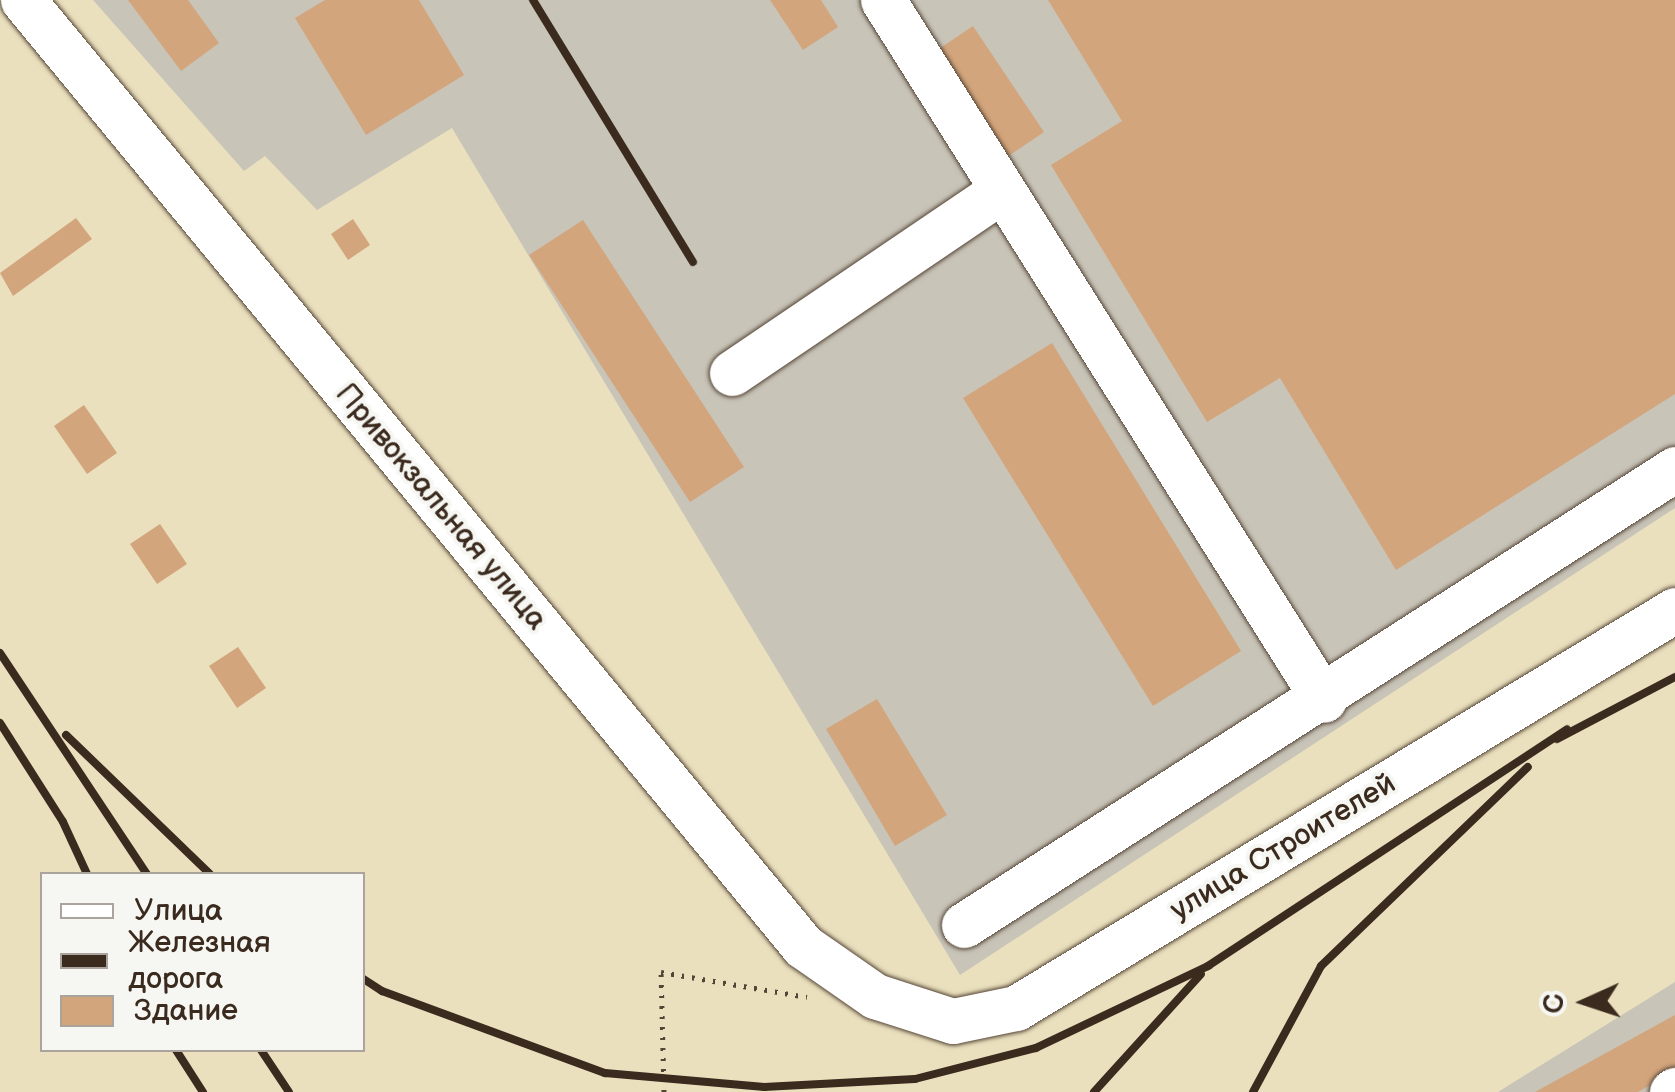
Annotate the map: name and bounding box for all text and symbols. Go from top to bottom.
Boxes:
street label: Привокзальная улица [328,377,554,637]
street label: улица Строителей [1164,766,1402,928]
legend [40,872,365,1052]
text: Улица [134,893,223,929]
text: Железная дорога [128,925,271,997]
north arrow [1535,952,1635,1052]
text: Здание [134,993,238,1029]
text: С [1538,993,1572,1014]

